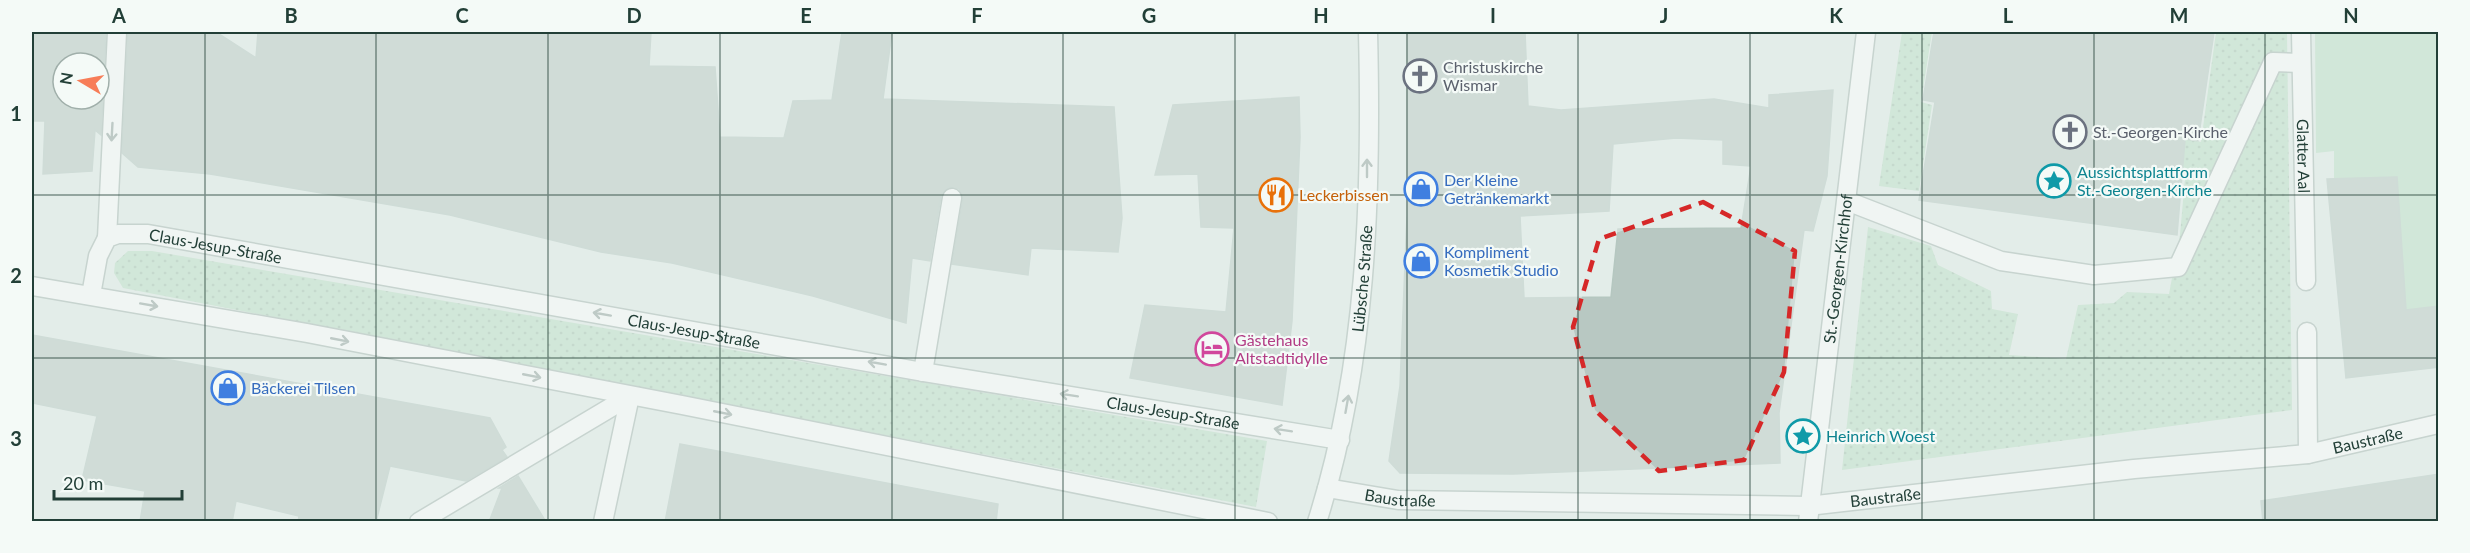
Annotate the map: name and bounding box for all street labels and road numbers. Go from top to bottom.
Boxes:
street label: Glatter Aal [2294,119,2314,193]
street label: St.-Georgen-Kirchhof [1819,193,1856,344]
street label: Claus-Jesup-Straße [148,224,283,267]
street label: Lübsche Straße [1347,225,1375,333]
street label: Claus-Jesup-Straße [626,310,762,352]
street label: Claus-Jesup-Straße [1105,392,1241,432]
street label: Baustraße [2331,422,2404,457]
street label: Baustraße [1849,483,1922,510]
street label: Baustraße [1363,485,1436,510]

